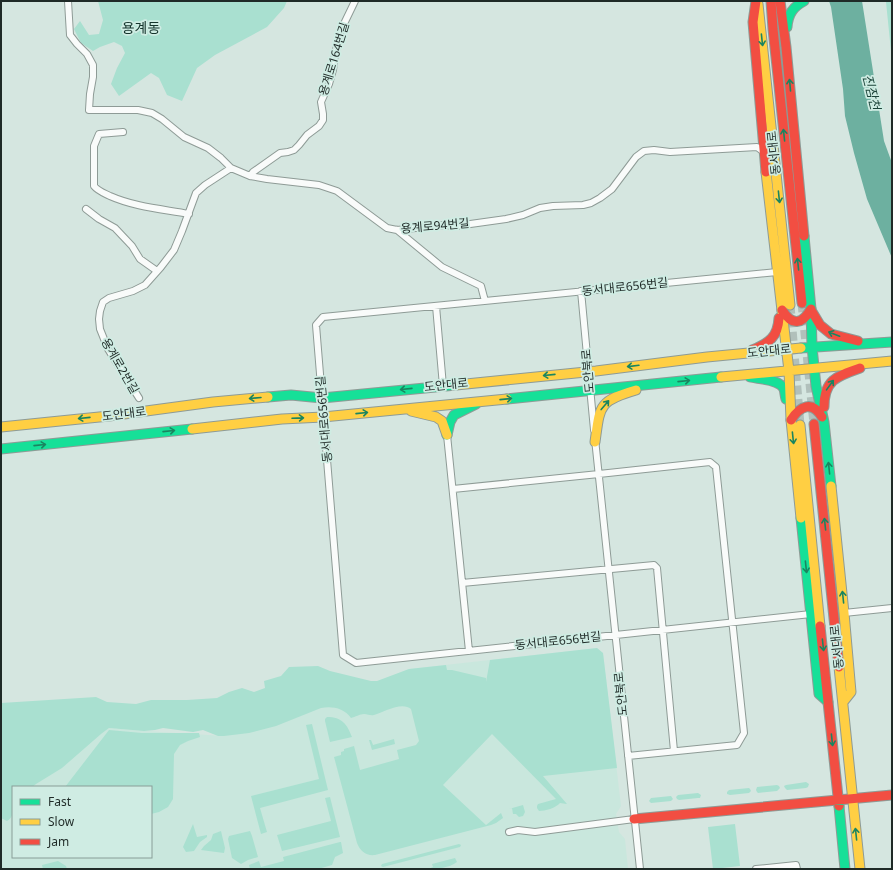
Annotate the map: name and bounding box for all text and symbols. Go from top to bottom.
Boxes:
district label: 용계동 [122,18,160,37]
street label: 용계로164번길 [314,20,353,98]
one-way arrow [759,33,766,46]
water label: 진잠천 [859,72,885,113]
one-way arrow [786,79,794,92]
one-way arrow [781,129,788,142]
street label: 동서대로 [763,130,784,176]
one-way arrow [775,190,783,203]
street label: 용계로94번길 [400,214,470,237]
one-way arrow [794,258,802,271]
street label: 동서대로656번길 [581,274,669,299]
one-way arrow [829,330,841,338]
street label: 용계로2번길 [98,335,143,397]
street label: 도안대로 [746,340,792,361]
street label: 도안북로 [577,348,598,394]
one-way arrow [627,362,640,370]
one-way arrow [543,372,556,379]
street label: 도안대로 [423,374,469,395]
street label: 동서대로656번길 [311,375,336,463]
one-way arrow [677,377,690,385]
one-way arrow [826,380,834,391]
one-way arrow [400,386,413,393]
one-way arrow [249,395,262,402]
one-way arrow [499,395,512,403]
one-way arrow [600,400,609,410]
street label: 도안대로 [101,402,147,425]
one-way arrow [355,410,368,417]
one-way arrow [291,414,304,422]
one-way arrow [78,415,91,422]
one-way arrow [162,428,175,435]
one-way arrow [789,431,797,444]
one-way arrow [33,441,46,448]
one-way arrow [825,462,832,475]
one-way arrow [821,518,828,531]
one-way arrow [802,560,810,573]
one-way arrow [839,591,846,604]
street label: 동서대로 [826,624,847,670]
street label: 동서대로656번길 [514,628,602,653]
one-way arrow [819,638,826,651]
street label: 도안북로 [610,671,631,717]
one-way arrow [829,734,836,747]
legend [12,786,152,858]
text: Fast [48,793,72,810]
text: Slow [48,813,75,830]
one-way arrow [852,828,860,841]
text: Jam [47,833,69,850]

